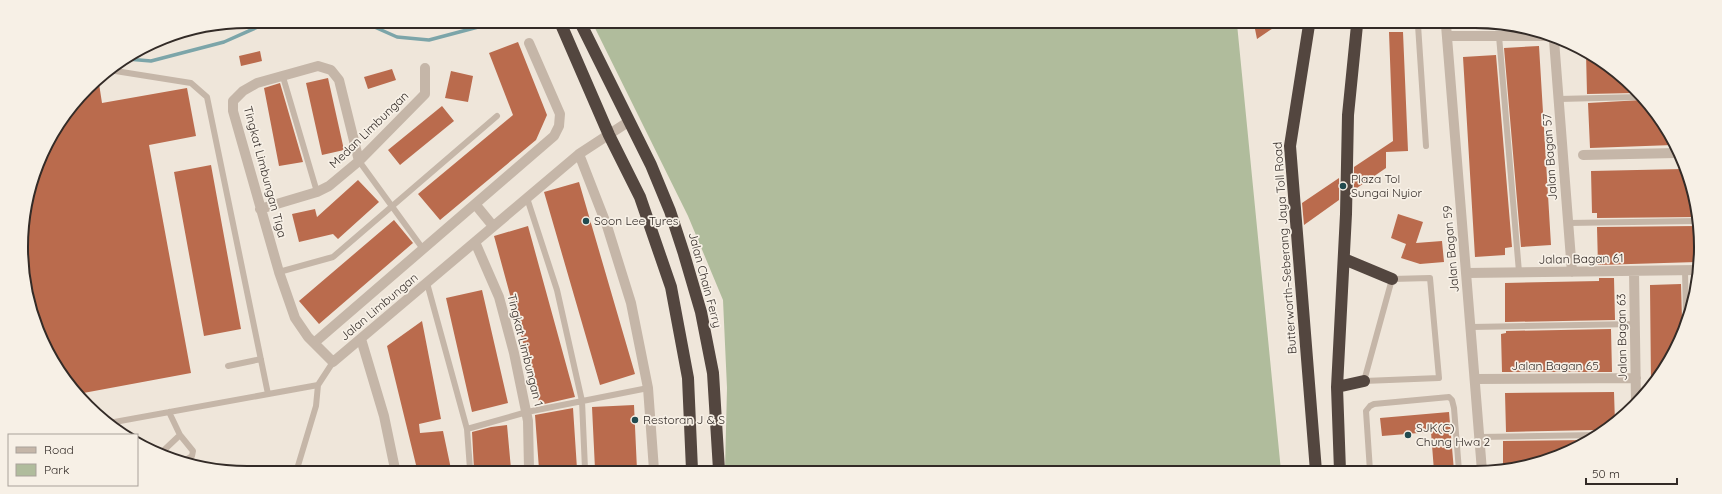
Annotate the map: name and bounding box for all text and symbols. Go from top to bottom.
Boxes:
street label: Medan Limbungan [326,88,411,171]
street label: Tingkat Limbungan Tiga [241,104,290,239]
street label: Jalan Bagan 57 [1539,113,1560,201]
street label: Butterworth–Seberang Jaya Toll Road [1270,141,1299,355]
place label: Plaza Tol Sungai Nyior [1351,171,1422,200]
marker: Plaza Tol Sungai Nyior [1338,181,1348,191]
street label: Jalan Bagan 59 [1439,204,1462,293]
place label: Soon Lee Tyres [594,213,679,228]
marker: Soon Lee Tyres [581,216,591,226]
street label: Jalan Chain Ferry [685,230,725,329]
street label: Jalan Bagan 61 [1538,250,1624,267]
street label: Jalan Limbungan [337,270,421,344]
street label: Tingkat Limbungan 1 [504,292,547,408]
street label: Jalan Bagan 63 [1613,293,1630,381]
street label: Jalan Bagan 65 [1511,358,1599,373]
place label: Restoran J & S [643,412,725,427]
marker: Restoran J & S [630,415,640,425]
place label: SJK(C) Chung Hwa 2 [1416,420,1490,449]
marker: SJK(C) Chung Hwa 2 [1403,430,1413,440]
legend [8,434,138,486]
text: Road [44,442,74,457]
scale bar [1586,460,1677,486]
text: Park [44,462,69,477]
text: 50 m [1592,466,1620,481]

